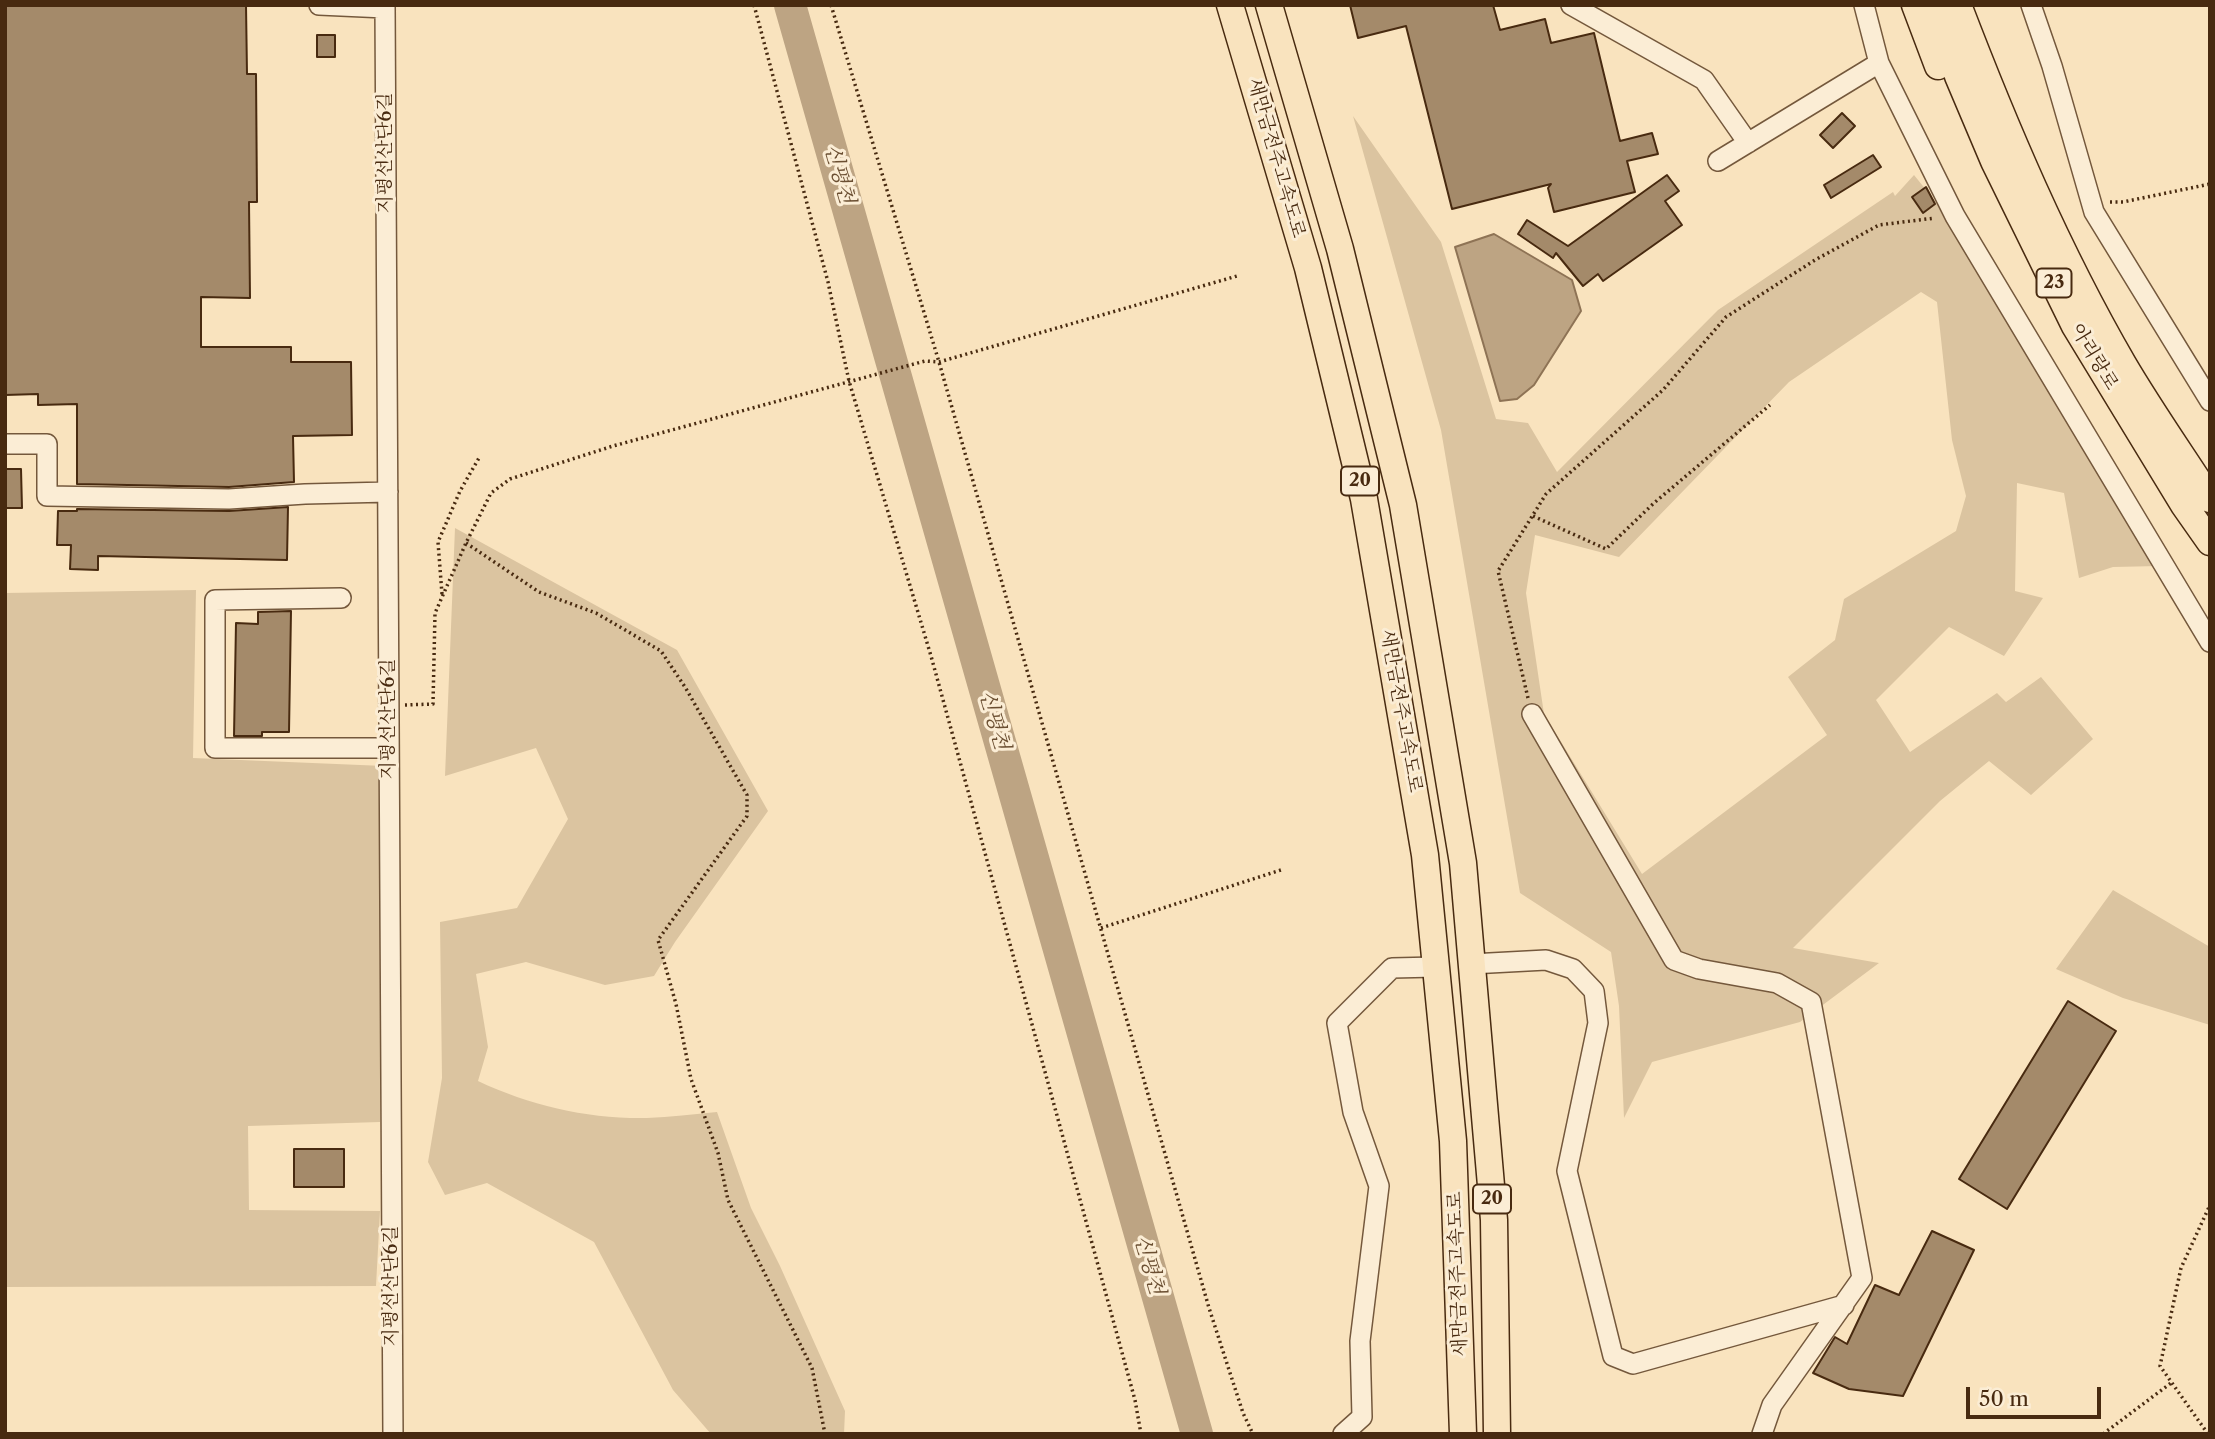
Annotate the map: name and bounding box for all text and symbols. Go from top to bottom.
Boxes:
street label: 새만금전주고속도로 [1242,75,1310,241]
street label: 지평선산단6길 [375,92,397,214]
water label: 신평천 [819,141,859,207]
road number: 23 [2036,268,2072,298]
street label: 아리랑로 [2065,320,2123,394]
road number: 20 [1341,466,1379,495]
street label: 새만금전주고속도로 [1375,628,1427,794]
street label: 지평선산단6길 [378,658,400,780]
water label: 신평천 [974,687,1014,753]
road number: 20 [1473,1184,1511,1214]
street label: 새만금전주고속도로 [1444,1191,1472,1357]
street label: 지평선산단6길 [381,1225,403,1347]
water label: 신평천 [1129,1232,1169,1298]
scale bar [1970,1372,2105,1416]
text: 50 m [1979,1386,2029,1411]

